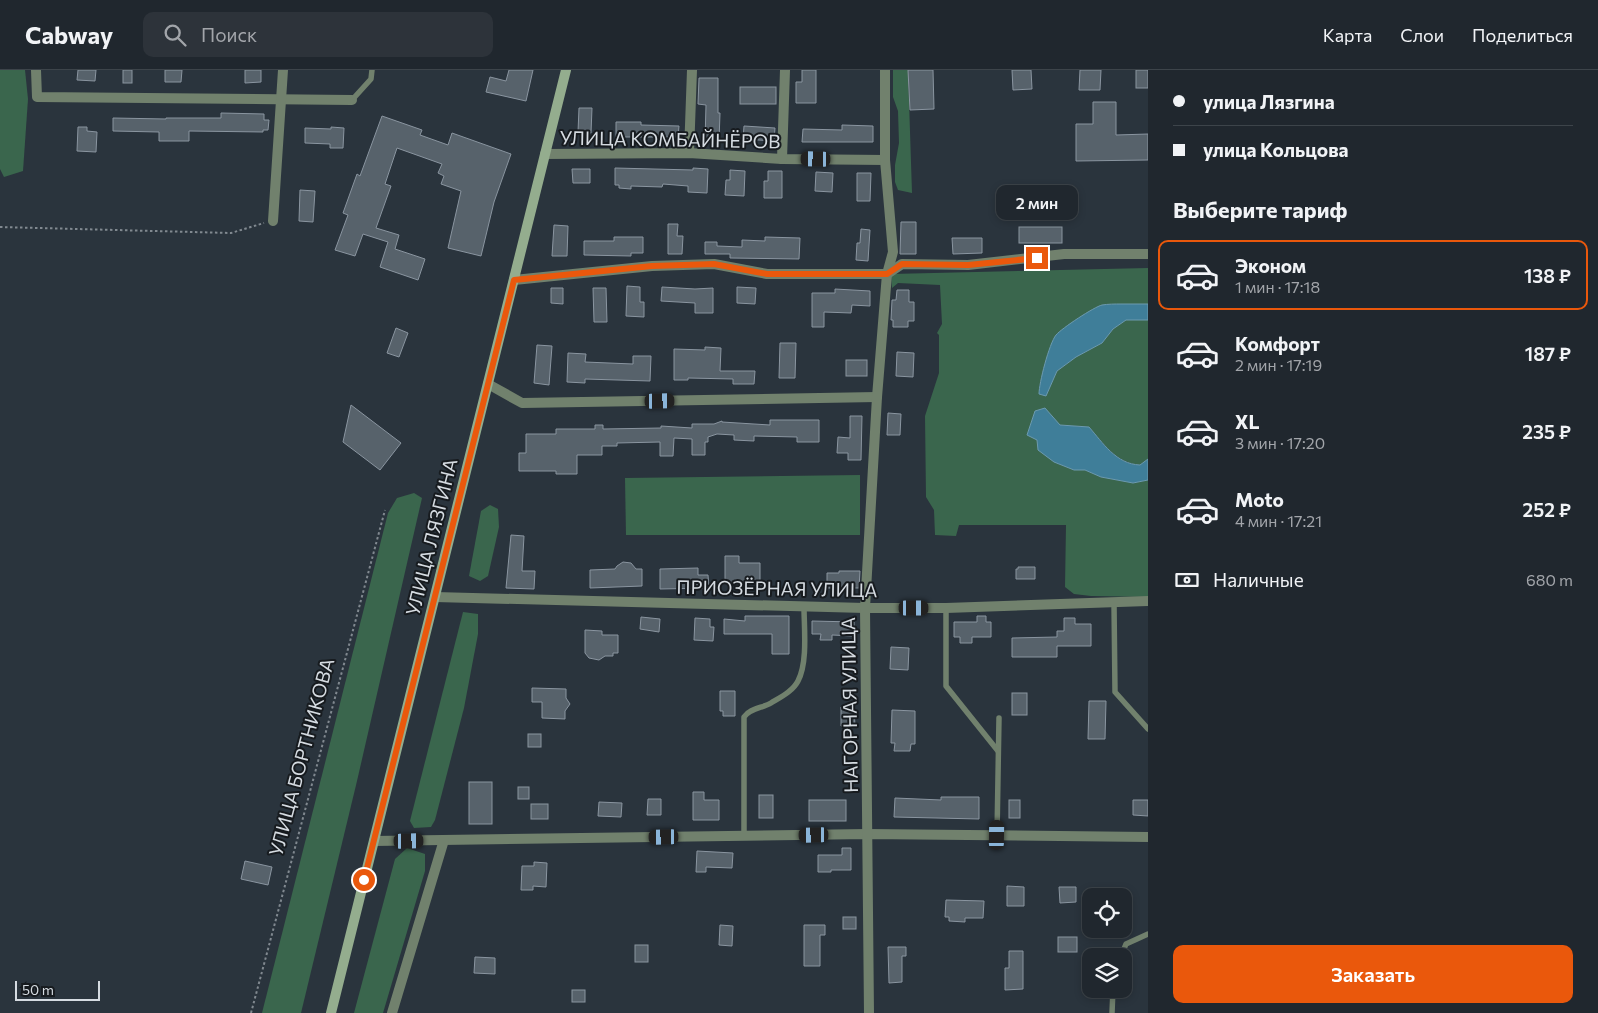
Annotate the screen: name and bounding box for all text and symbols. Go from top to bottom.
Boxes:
search box [143,12,493,57]
text: Cabway [25,20,113,49]
icon: search [161,21,189,49]
text: Поиск [201,23,257,46]
text: Карта [1323,24,1372,46]
text: Слои [1400,24,1444,46]
text: Поделиться [1472,24,1573,46]
text: улица Лязгина [1203,90,1335,113]
street label: УЛИЦА КОМБАЙНЁРОВ [559,126,781,152]
text: улица Кольцова [1203,138,1349,161]
car [800,151,831,167]
callout: 2 мин [996,186,1078,220]
text: 2 мин [1016,193,1058,212]
text: Выберите тариф [1173,196,1347,223]
route end [1026,247,1048,269]
icon: car [1175,253,1220,298]
text: Эконом [1235,254,1306,277]
text: 138 ₽ [1524,264,1571,287]
text: 1 мин · 17:18 [1235,277,1320,296]
icon: car [1175,331,1220,376]
text: Комфорт [1235,332,1320,355]
text: 187 ₽ [1525,342,1571,365]
text: 2 мин · 17:19 [1235,355,1322,374]
car [644,393,675,409]
icon: car [1175,409,1220,454]
text: XL [1235,410,1260,433]
text: 235 ₽ [1522,420,1571,443]
text: 3 мин · 17:20 [1235,433,1325,452]
street label: УЛИЦА ЛЯЗГИНА [400,456,462,618]
icon: car [1175,487,1220,532]
text: Moto [1235,488,1284,511]
text: 252 ₽ [1523,498,1571,521]
text: 4 мин · 17:21 [1235,511,1322,530]
icon: cash [1173,566,1201,594]
text: Наличные [1213,568,1304,591]
text: 680 m [1526,570,1573,589]
street label: ПРИОЗЁРНАЯ УЛИЦА [676,575,878,601]
car [899,601,929,616]
street label: НАГОРНАЯ УЛИЦА [836,617,862,793]
street label: УЛИЦА БОРТНИКОВА [263,655,339,859]
car [989,820,1004,850]
car [798,827,829,843]
car [648,829,679,845]
car [393,833,424,849]
route start [353,869,375,891]
map controls [1082,888,1132,998]
button: locate [1082,888,1132,938]
button: Заказать [1173,945,1573,1003]
button: layers [1082,948,1132,998]
scale bar [15,978,100,1001]
text: 50 m [22,981,54,998]

